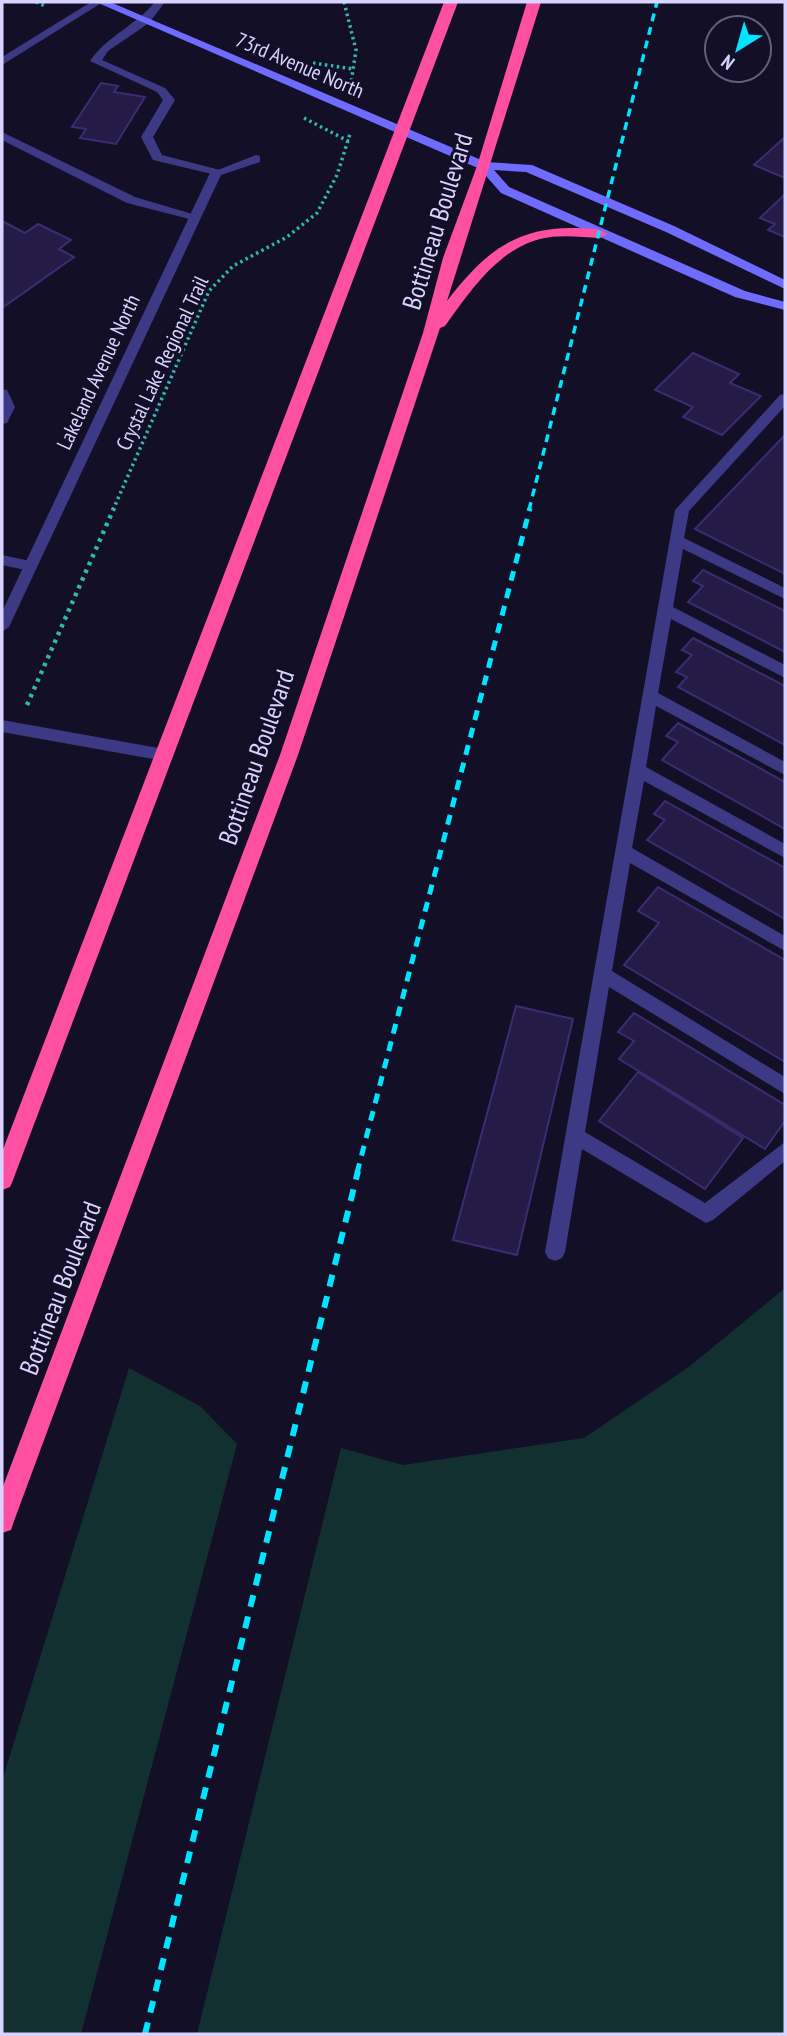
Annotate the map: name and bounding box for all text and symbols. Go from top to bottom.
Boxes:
north arrow [703,14,773,84]
street label: 73rd Avenue North [232,26,368,104]
text: N [716,50,739,75]
street label: Bottineau Boulevard [395,129,479,313]
street label: Crystal Lake Regional Trail [110,271,214,455]
street label: Lakeland Avenue North [50,290,146,454]
street label: Bottineau Boulevard [211,665,301,849]
street label: Bottineau Boulevard [12,1197,108,1379]

